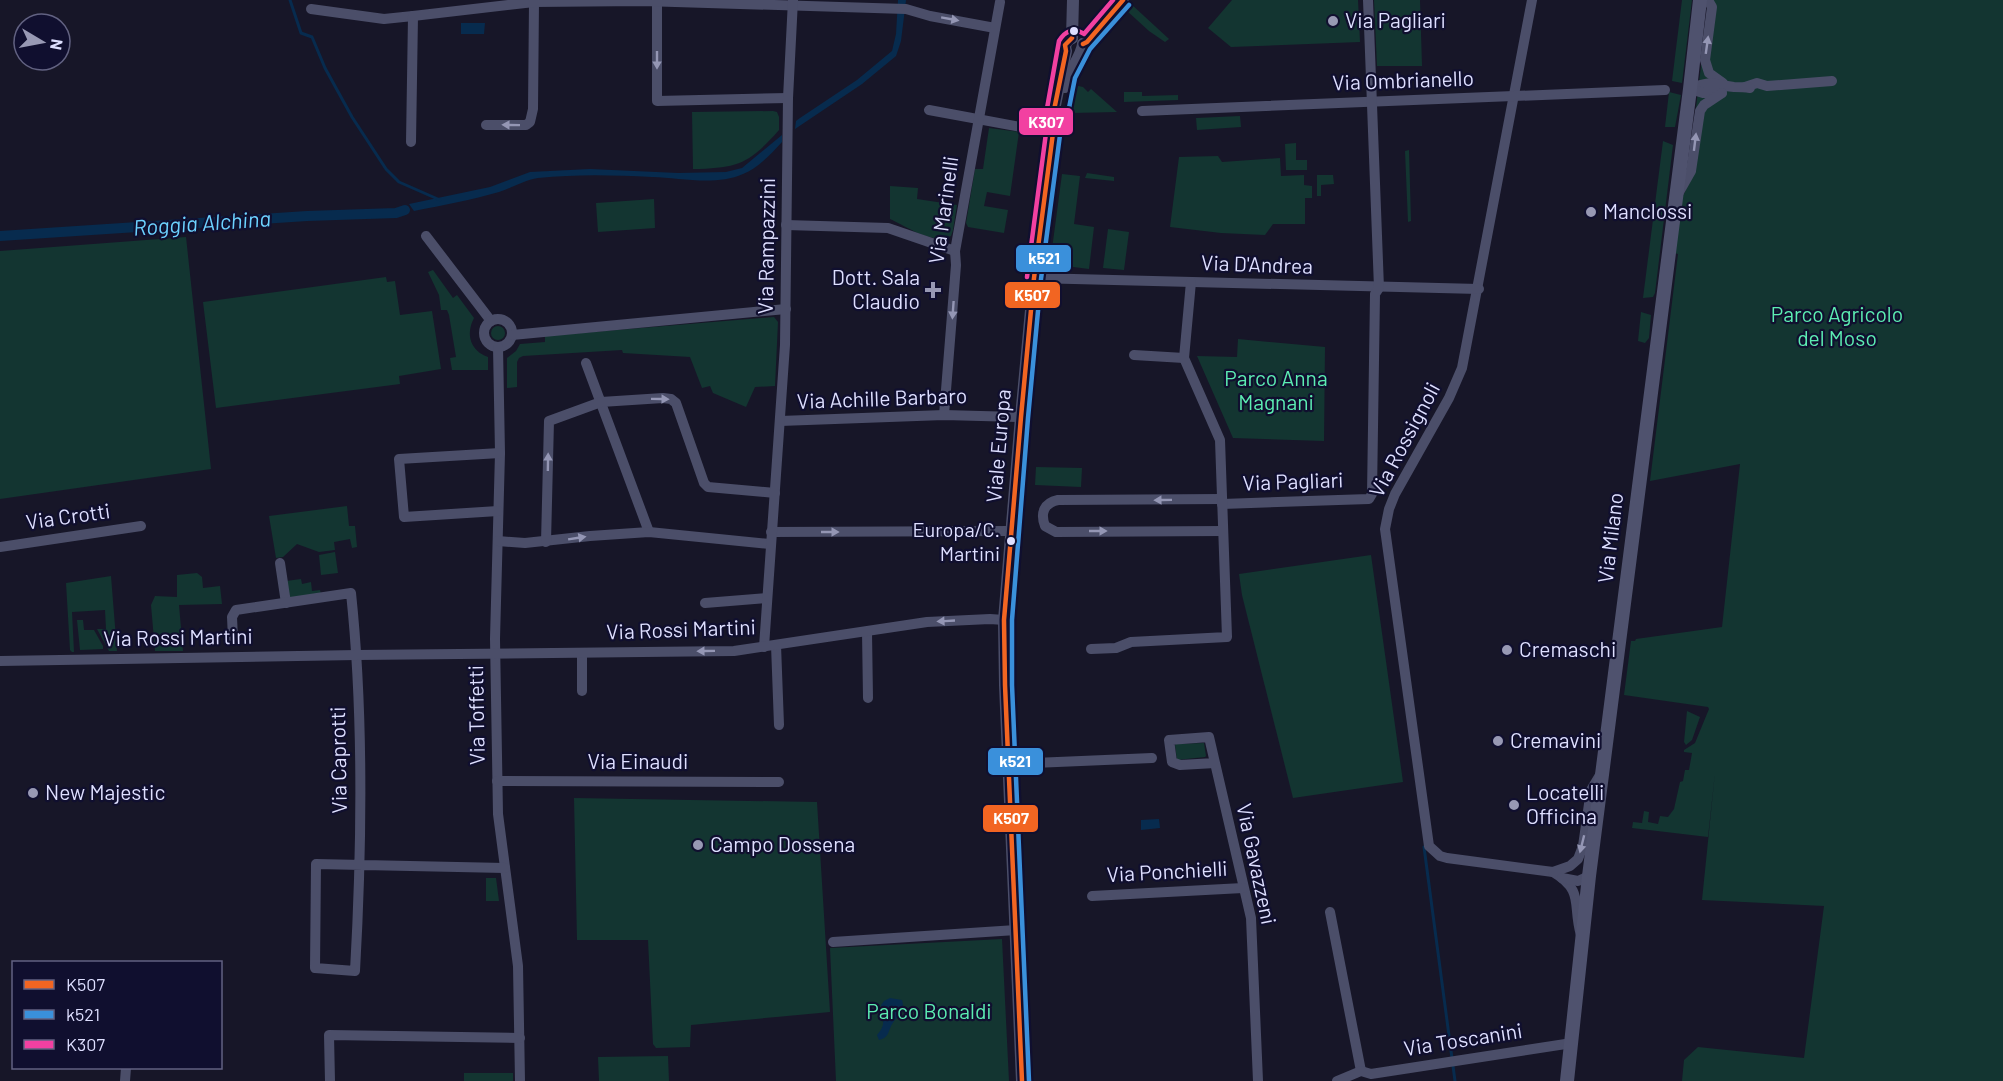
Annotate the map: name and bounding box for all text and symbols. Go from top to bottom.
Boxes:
place label: Via Pagliari [1345,7,1446,32]
north arrow [12,12,72,72]
marker: Via Pagliari [1326,14,1340,28]
one-way arrow [941,15,960,24]
unlabelled marker [1068,25,1080,37]
one-way arrow [1702,35,1711,54]
text: N [47,38,68,52]
one-way arrow [652,50,662,69]
street label: Via Ombrianello [1332,65,1474,94]
line badge: K307 [1018,107,1074,136]
text: K307 [1028,112,1064,131]
one-way arrow [502,120,521,130]
one-way arrow [1690,133,1699,152]
street label: Via Marinelli [923,154,962,265]
street label: Via Rampazzini [752,177,779,315]
place label: Manclossi [1603,198,1692,223]
water label: Roggia Alchina [132,204,272,240]
marker: Manclossi [1584,205,1598,219]
line badge: k521 [1015,244,1072,273]
text: k521 [1028,248,1060,267]
street label: Via D'Andrea [1201,249,1313,278]
place label: Dott. Sala Claudio [832,264,920,313]
marker: Dott. Sala Claudio [924,281,942,299]
line badge: K507 [1004,281,1061,309]
text: K507 [1014,285,1050,304]
one-way arrow [948,300,957,319]
park label: Parco Agricolo del Moso [1771,301,1903,350]
park label: Parco Anna Magnani [1224,365,1328,414]
street label: Via Rossignoli [1363,378,1444,501]
street label: Via Achille Barbaro [796,382,968,413]
street label: Viale Europa [980,388,1015,504]
one-way arrow [650,394,669,403]
one-way arrow [543,453,553,472]
street label: Via Pagliari [1242,466,1344,495]
street label: Via Milano [1592,491,1627,585]
one-way arrow [1154,495,1173,505]
street label: Via Crotti [24,497,112,534]
place label: Europa/C. Martini [912,517,1000,565]
one-way arrow [820,527,839,537]
one-way arrow [1089,527,1108,536]
one-way arrow [567,533,586,542]
marker: Europa/C. Martini [1005,535,1017,547]
street label: Via Rossi Martini [606,613,756,644]
one-way arrow [936,617,955,626]
street label: Via Rossi Martini [103,623,253,650]
place label: Cremaschi [1519,636,1616,661]
marker: Cremaschi [1500,643,1514,657]
one-way arrow [697,646,716,656]
street label: Via Toffetti [462,665,489,765]
street label: Via Caprotti [324,706,351,814]
place label: Cremavini [1510,727,1601,752]
marker: Cremavini [1491,734,1505,748]
line badge: k521 [987,747,1044,776]
street label: Via Einaudi [588,748,688,773]
text: k521 [999,751,1031,770]
place label: New Majestic [45,779,165,804]
place label: Locatelli Officina [1526,779,1604,828]
marker: New Majestic [26,786,40,800]
marker: Locatelli Officina [1507,798,1521,812]
street label: Via Gavazzeni [1232,801,1282,926]
line badge: K507 [982,804,1039,833]
text: K507 [993,808,1029,827]
place label: Campo Dossena [710,831,855,856]
one-way arrow [1577,835,1587,854]
marker: Campo Dossena [691,838,705,852]
street label: Via Ponchielli [1106,855,1228,886]
legend [12,961,222,1069]
text: K507 [66,973,105,995]
park label: Parco Bonaldi [866,998,992,1023]
text: k521 [66,1003,100,1025]
street label: Via Toscanini [1402,1017,1524,1060]
text: K307 [66,1033,105,1055]

